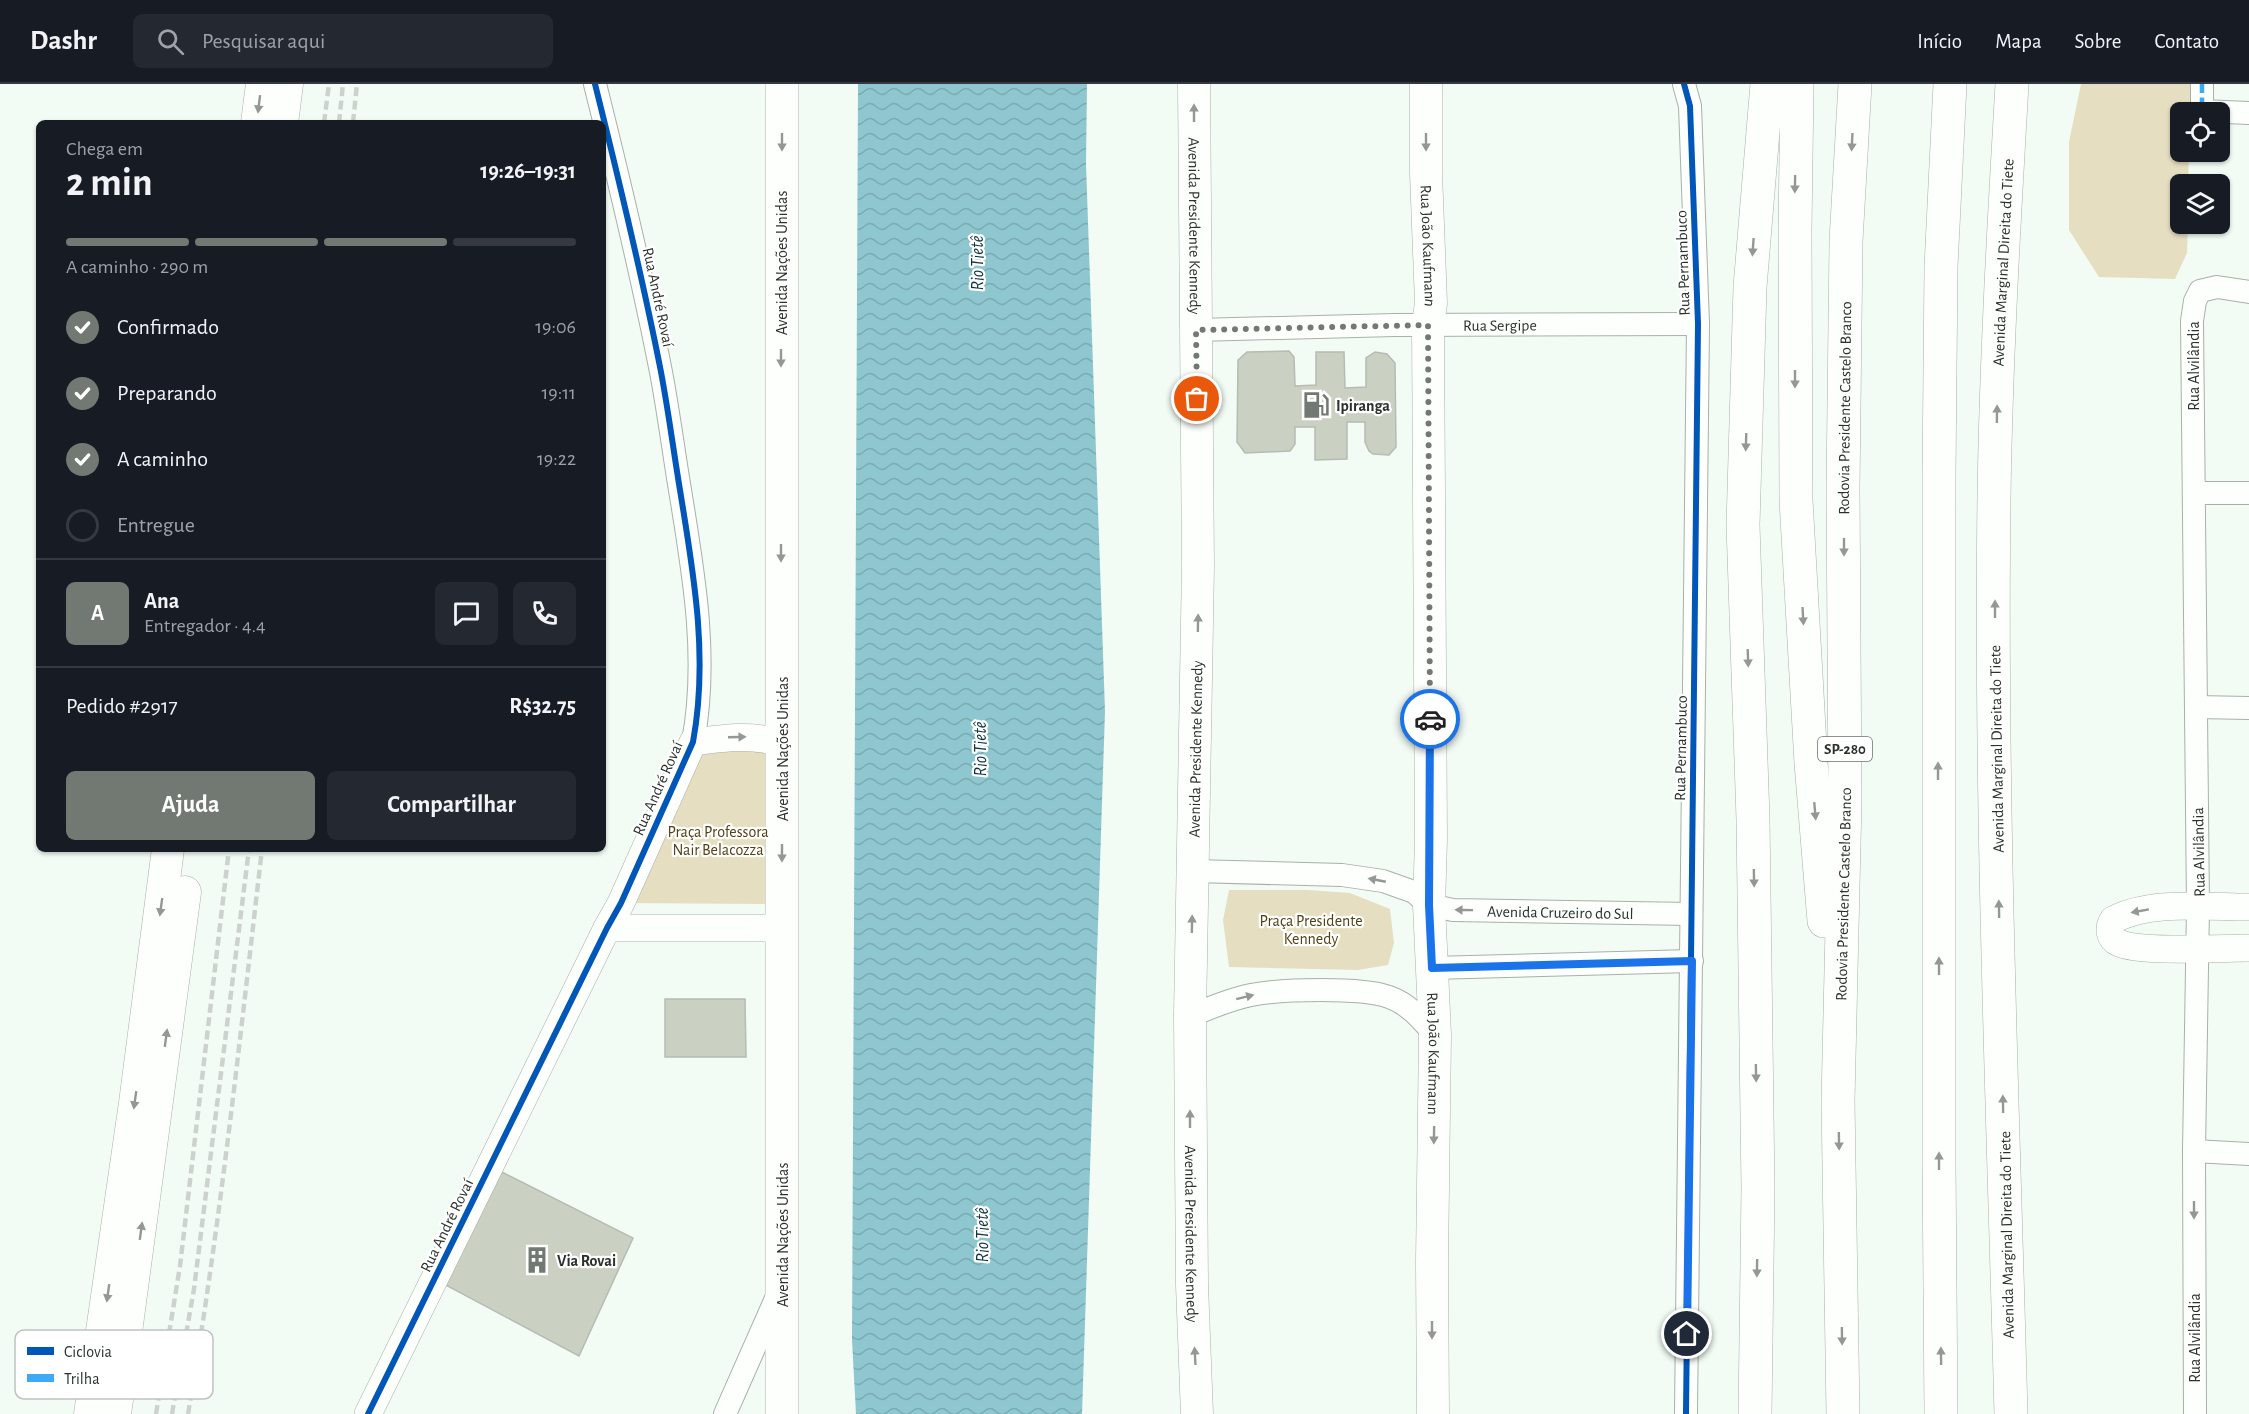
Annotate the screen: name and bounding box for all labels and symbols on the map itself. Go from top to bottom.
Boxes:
one-way arrow [255,94,264,113]
one-way arrow [1189,104,1199,123]
one-way arrow [777,133,787,152]
one-way arrow [1421,133,1431,152]
one-way arrow [1847,133,1857,152]
street label: Avenida Presidente Kennedy [1185,137,1203,315]
street label: Avenida Marginal Direita do Tiete [1991,158,2017,367]
one-way arrow [1790,175,1800,194]
street label: Rua João Kaufmann [1417,184,1438,308]
street label: Avenida Nações Unidas [774,191,790,335]
street label: Rua Pernambuco [1673,210,1693,316]
water label: Rio Tietê [969,235,987,291]
one-way arrow [1748,237,1758,256]
street label: Rua André Rovaí [640,246,676,349]
street label: Rodovia Presidente Castelo Branco [1836,301,1854,515]
street label: Rua Sergipe [1463,318,1537,334]
street label: Rua Alvilândia [2186,321,2202,411]
one-way arrow [776,349,786,368]
one-way arrow [1790,370,1800,389]
pin [1171,373,1222,424]
fuel station icon: Ipiranga [1301,390,1331,420]
place label: Ipiranga [1336,398,1390,414]
one-way arrow [1992,404,2001,423]
one-way arrow [1741,432,1751,451]
one-way arrow [1839,538,1849,557]
one-way arrow [776,544,786,563]
one-way arrow [1990,599,2000,618]
one-way arrow [1798,607,1807,626]
one-way arrow [1193,614,1203,633]
street label: Avenida Marginal Direita do Tiete [1987,645,2007,853]
one-way arrow [1743,648,1752,667]
street label: Avenida Presidente Kennedy [1186,660,1207,838]
street label: Avenida Nações Unidas [775,677,791,821]
courier [1400,689,1460,749]
street label: Rua Pernambuco [1672,695,1690,801]
water label: Rio Tietê [972,721,990,777]
one-way arrow [728,732,747,742]
road number: SP-280 [1818,737,1872,761]
street label: Rua André Rovaí [630,739,686,838]
one-way arrow [1933,761,1943,780]
street label: Rodovia Presidente Castelo Branco [1833,787,1854,1001]
one-way arrow [1810,801,1820,820]
street label: Rua Alvilândia [2190,807,2208,897]
park label: Praça Professora Nair Belacozza [667,824,769,858]
one-way arrow [777,844,787,863]
one-way arrow [1749,868,1759,887]
one-way arrow [1367,875,1386,884]
one-way arrow [156,898,165,917]
one-way arrow [1994,899,2003,918]
street label: Avenida Cruzeiro do Sul [1487,904,1634,922]
one-way arrow [1455,905,1474,915]
one-way arrow [2130,907,2149,916]
park label: Praça Presidente Kennedy [1259,913,1363,948]
one-way arrow [1187,914,1196,933]
one-way arrow [1934,956,1944,975]
one-way arrow [1236,992,1255,1001]
street label: Rua João Kaufmann [1424,992,1442,1115]
one-way arrow [162,1028,171,1047]
one-way arrow [1752,1063,1761,1082]
one-way arrow [131,1091,140,1110]
one-way arrow [1998,1094,2008,1113]
one-way arrow [1185,1109,1195,1128]
one-way arrow [1429,1125,1439,1144]
street label: Avenida Marginal Direita do Tiete [1997,1131,2017,1339]
one-way arrow [1834,1132,1844,1151]
street label: Avenida Presidente Kennedy [1182,1145,1200,1323]
one-way arrow [1934,1151,1944,1170]
street label: Avenida Nações Unidas [775,1163,791,1307]
street label: Rua André Rovaí [418,1176,476,1274]
one-way arrow [2189,1200,2199,1219]
water label: Rio Tietê [974,1207,992,1263]
one-way arrow [136,1222,145,1241]
building icon: Via Rovai [522,1245,552,1275]
place label: Via Rovai [557,1253,616,1269]
one-way arrow [1752,1258,1762,1277]
one-way arrow [103,1284,112,1303]
street label: Rua Alvilândia [2187,1293,2203,1383]
pin [1661,1308,1712,1359]
one-way arrow [1427,1320,1437,1339]
one-way arrow [1837,1327,1847,1346]
legend [15,1330,213,1399]
text: Ciclovia [64,1344,112,1360]
one-way arrow [1190,1346,1199,1365]
one-way arrow [1936,1346,1946,1365]
text: Trilha [64,1371,100,1387]

